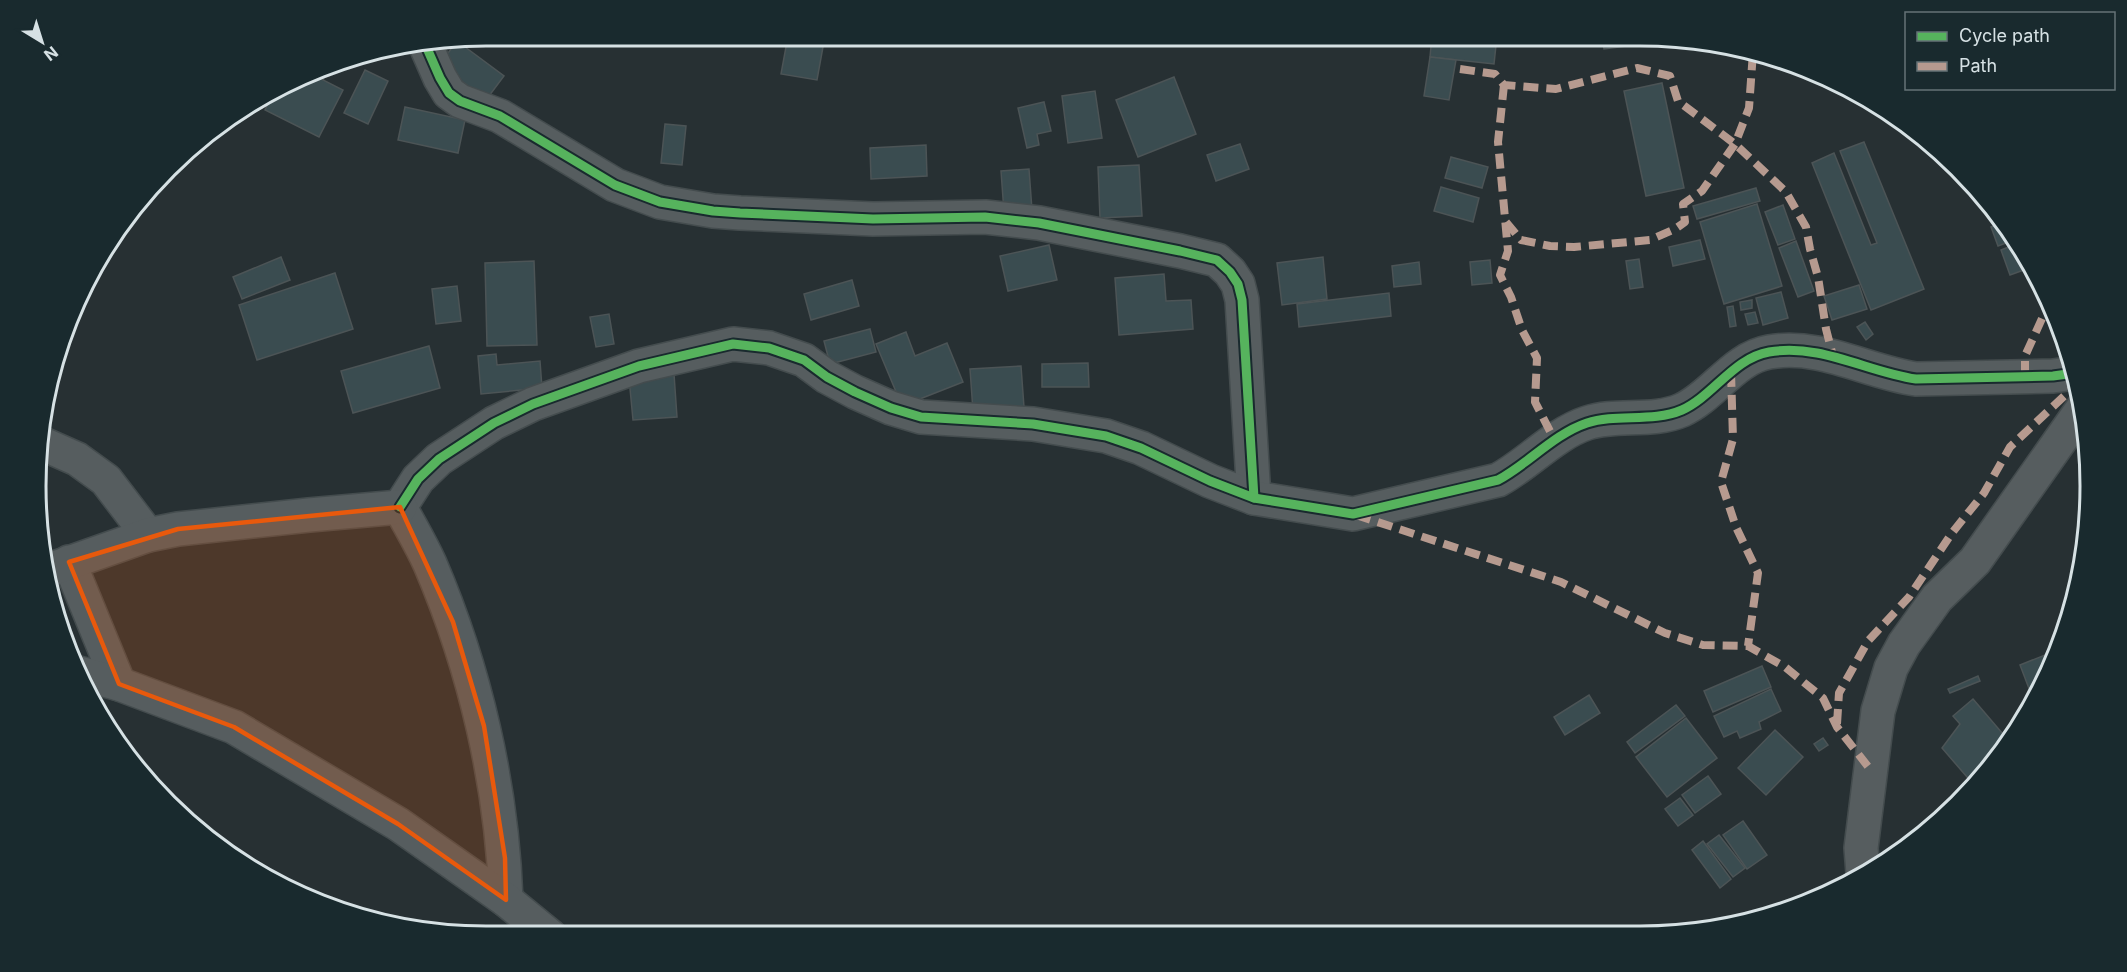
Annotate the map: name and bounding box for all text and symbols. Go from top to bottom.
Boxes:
north arrow [12,12,72,72]
legend [1905,12,2115,90]
text: Cycle path [1959,25,2050,46]
text: N [40,42,62,65]
text: Path [1959,55,1997,76]

